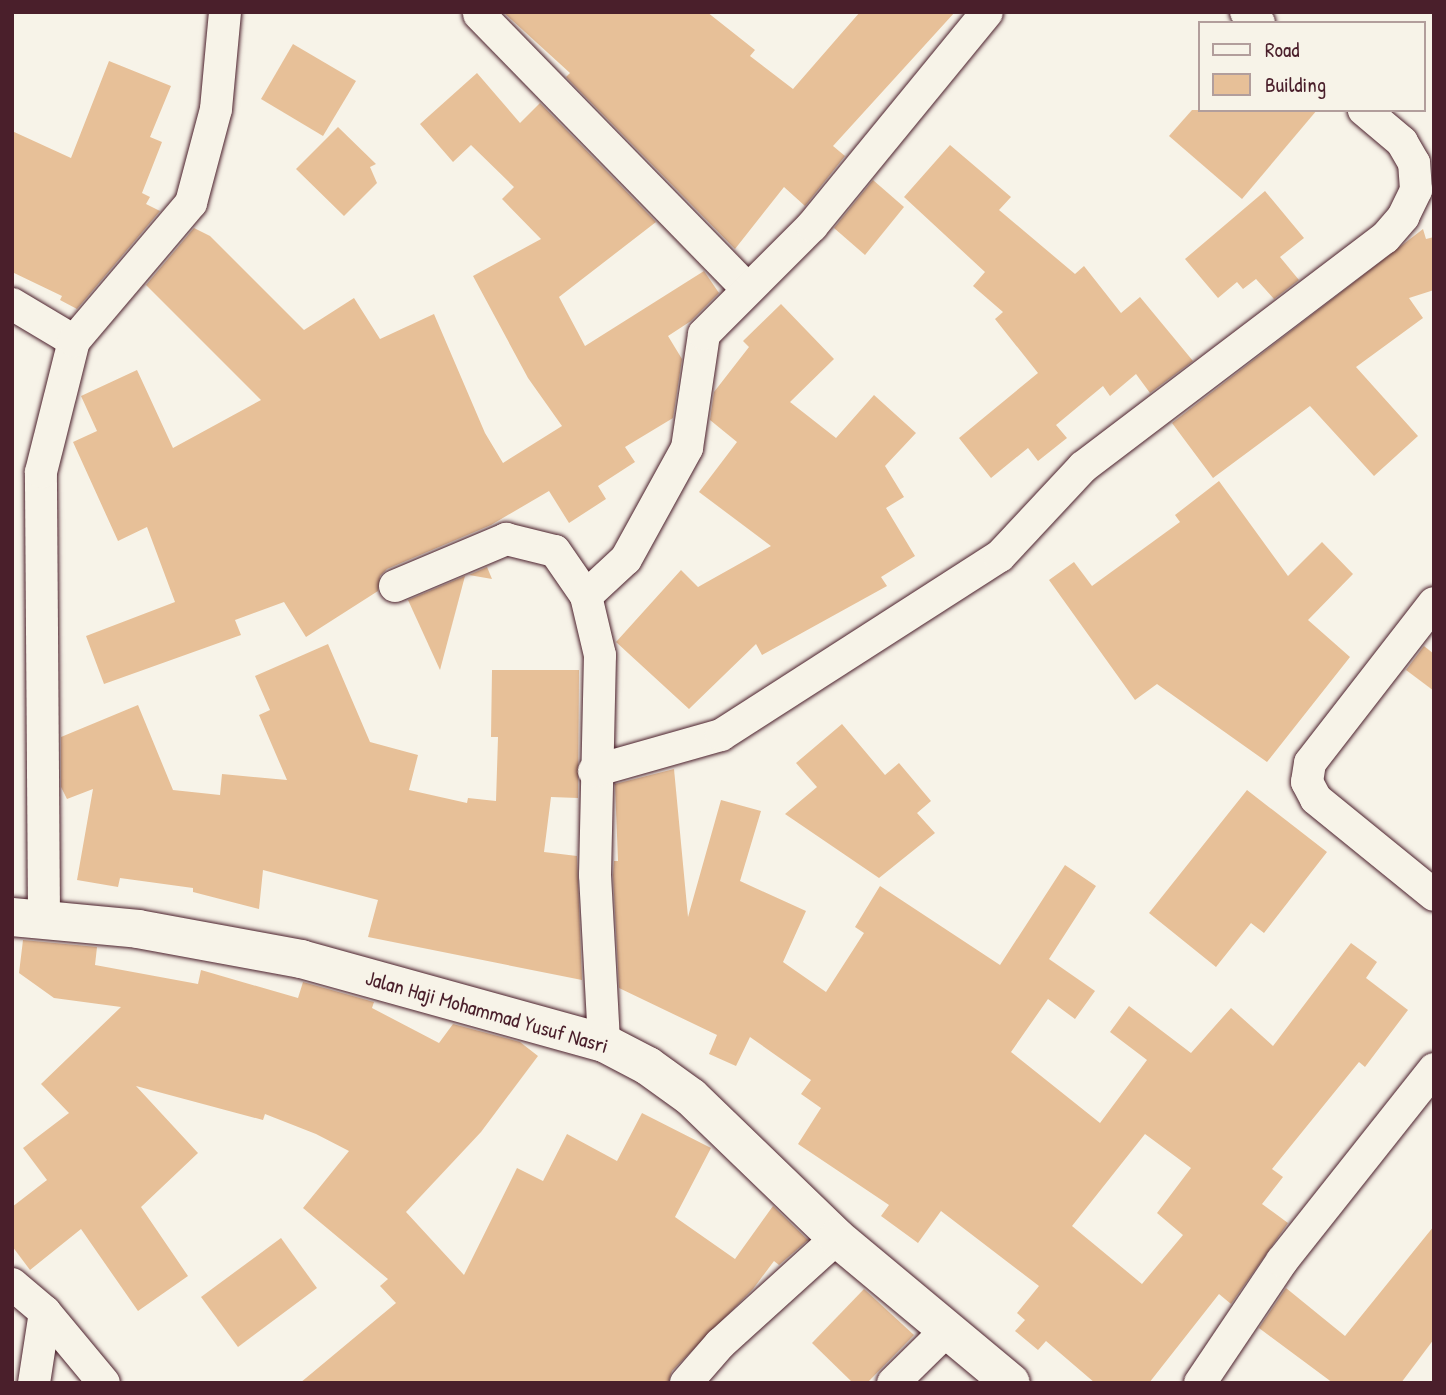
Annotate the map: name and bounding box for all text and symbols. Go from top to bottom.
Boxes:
legend [1198,21,1425,112]
text: Road [1265,35,1299,64]
text: Building [1265,70,1326,99]
street label: Jalan Haji Mohammad Yusuf Nasri [363,965,611,1059]

